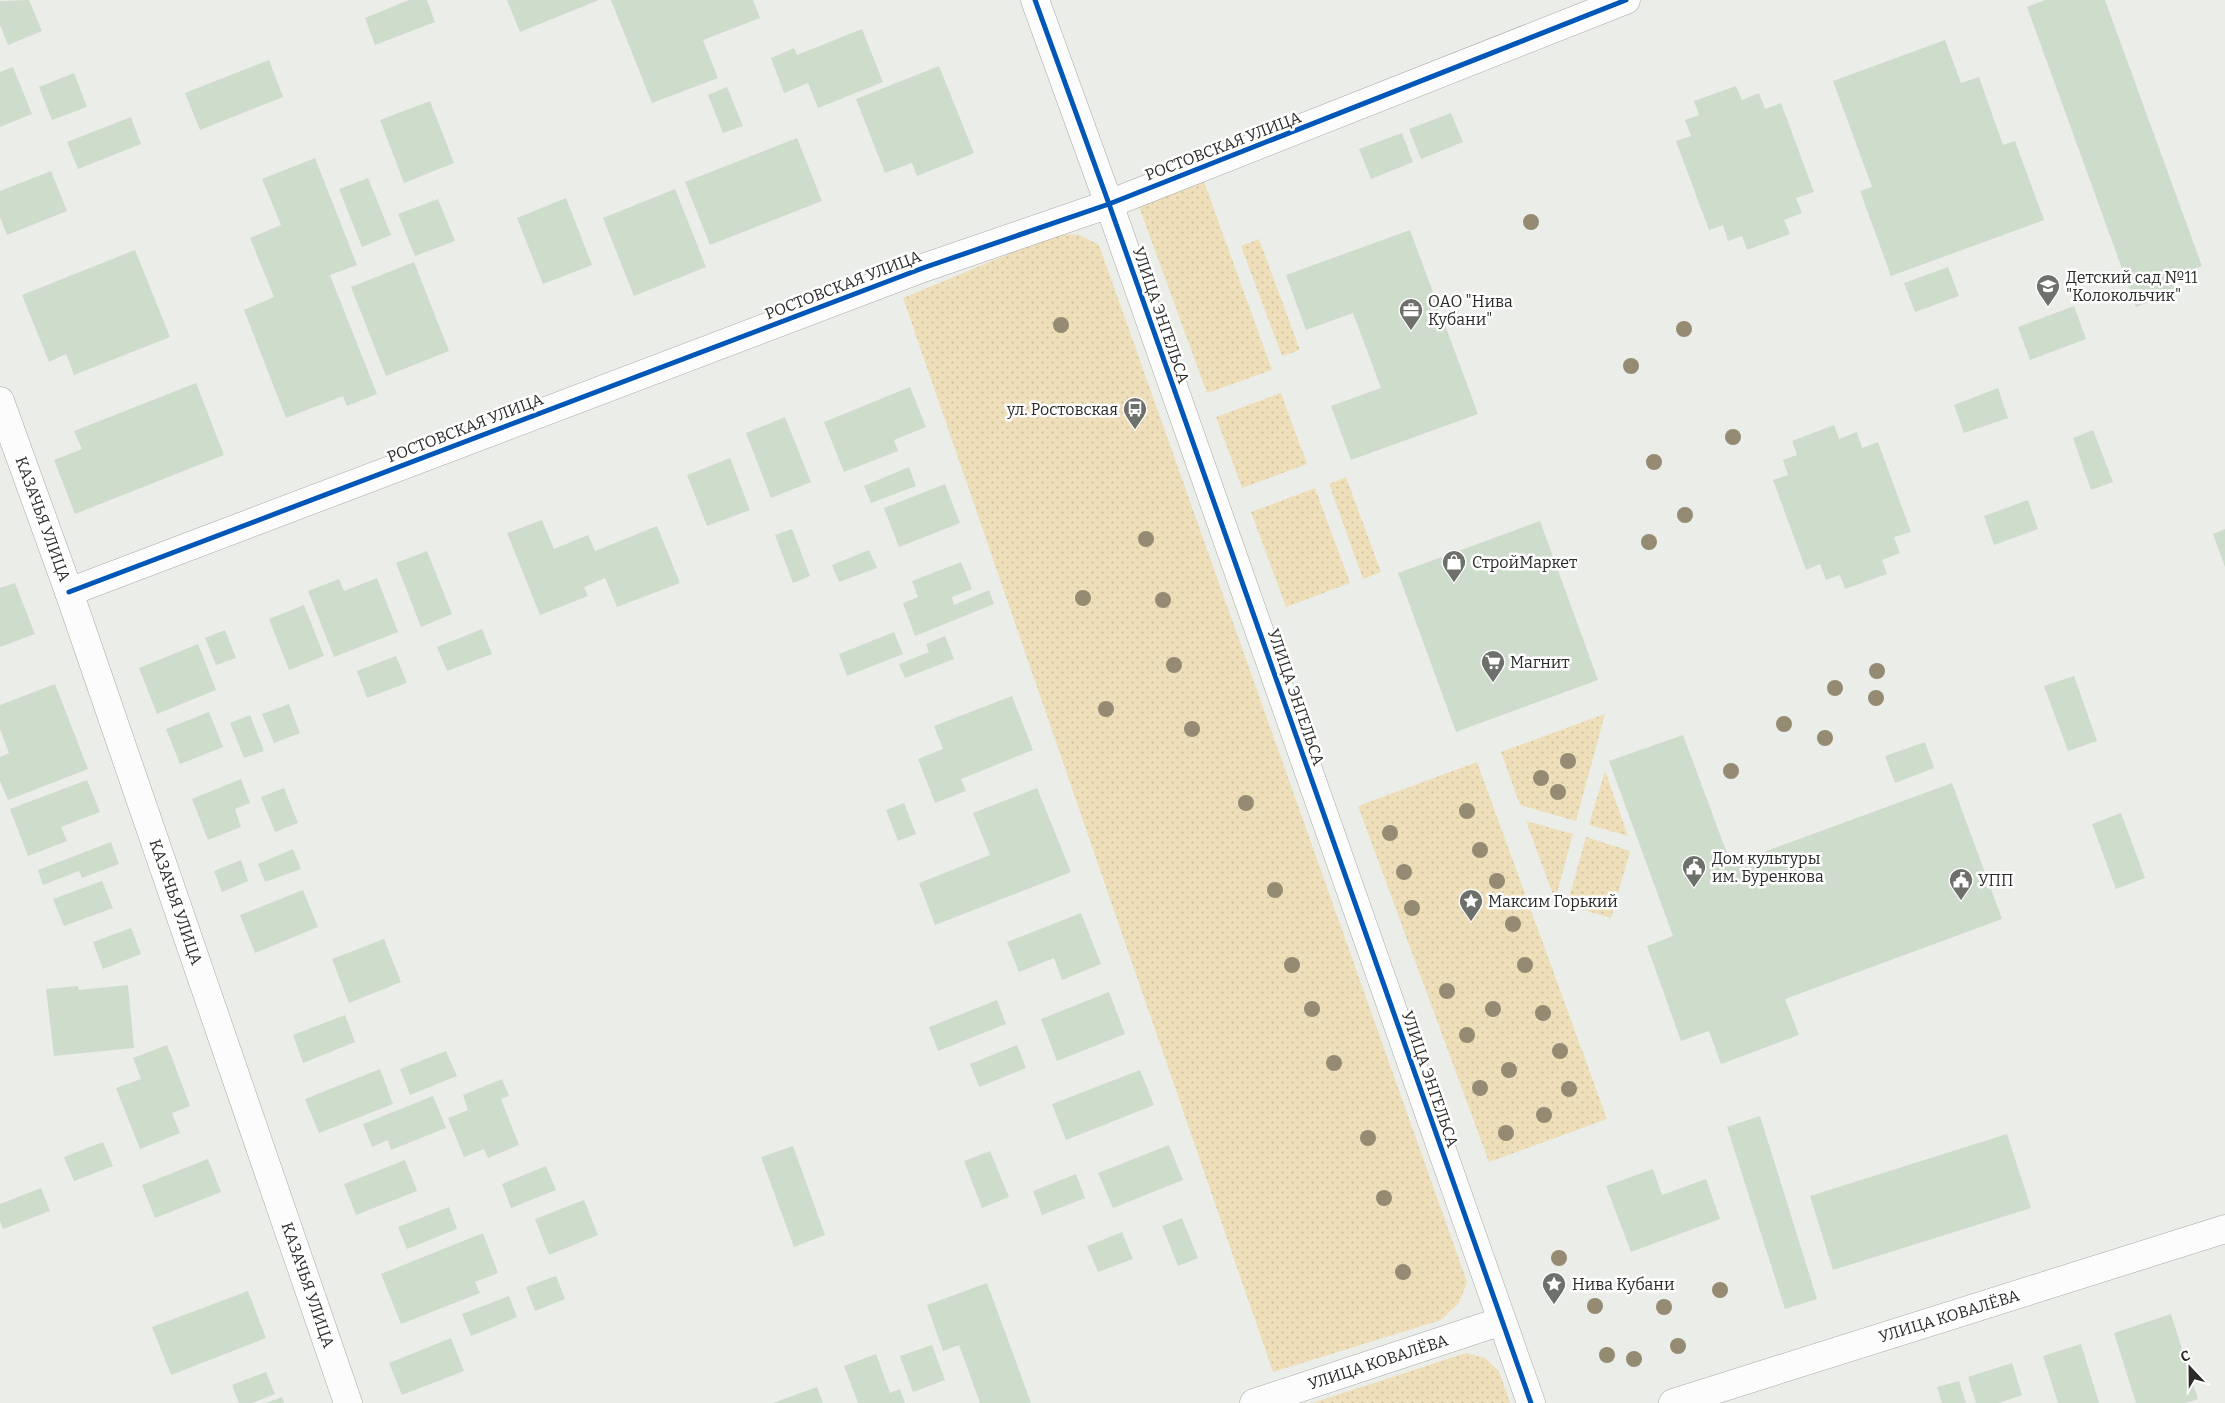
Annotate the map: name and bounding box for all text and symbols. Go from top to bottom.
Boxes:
street label: РОСТОВСКАЯ УЛИЦА [1142,107,1304,185]
street label: УЛИЦА ЭНГЕЛЬСА [1129,244,1194,386]
street label: РОСТОВСКАЯ УЛИЦА [762,246,924,324]
place label: Детский сад №11 "Колокольчик" [2066,268,2198,305]
school or university icon: Детский сад №11 "Колокольчик" [2035,273,2061,307]
place label: ОАО "Нива Кубани" [1428,292,1513,329]
office icon: ОАО "Нива Кубани" [1398,297,1424,331]
street label: РОСТОВСКАЯ УЛИЦА [384,389,546,467]
bus stop icon: ул. Ростовская [1122,396,1148,430]
place label: ул. Ростовская [1006,400,1118,419]
street label: КАЗАЧЬЯ УЛИЦА [12,454,75,585]
shop icon: СтройМаркет [1441,549,1467,583]
place label: СтройМаркет [1472,553,1577,572]
street label: УЛИЦА ЭНГЕЛЬСА [1264,626,1329,768]
supermarket icon: Магнит [1480,649,1506,683]
place label: Магнит [1510,653,1569,672]
street label: КАЗАЧЬЯ УЛИЦА [146,837,207,968]
place label: Дом культуры им. Буренкова [1712,849,1824,886]
public building icon: Дом культуры им. Буренкова [1681,854,1707,888]
public building icon: УПП [1948,867,1974,901]
place label: УПП [1978,871,2013,890]
place icon: Максим Горький [1458,888,1484,922]
place label: Максим Горький [1488,892,1618,911]
street label: УЛИЦА ЭНГЕЛЬСА [1398,1008,1463,1150]
street label: КАЗАЧЬЯ УЛИЦА [278,1220,339,1351]
place icon: Нива Кубани [1541,1271,1567,1305]
place label: Нива Кубани [1572,1275,1675,1294]
street label: УЛИЦА КОВАЛЁВА [1876,1285,2022,1346]
street label: УЛИЦА КОВАЛЁВА [1306,1330,1451,1394]
north arrow [2165,1343,2215,1393]
text: С [2178,1347,2193,1366]

